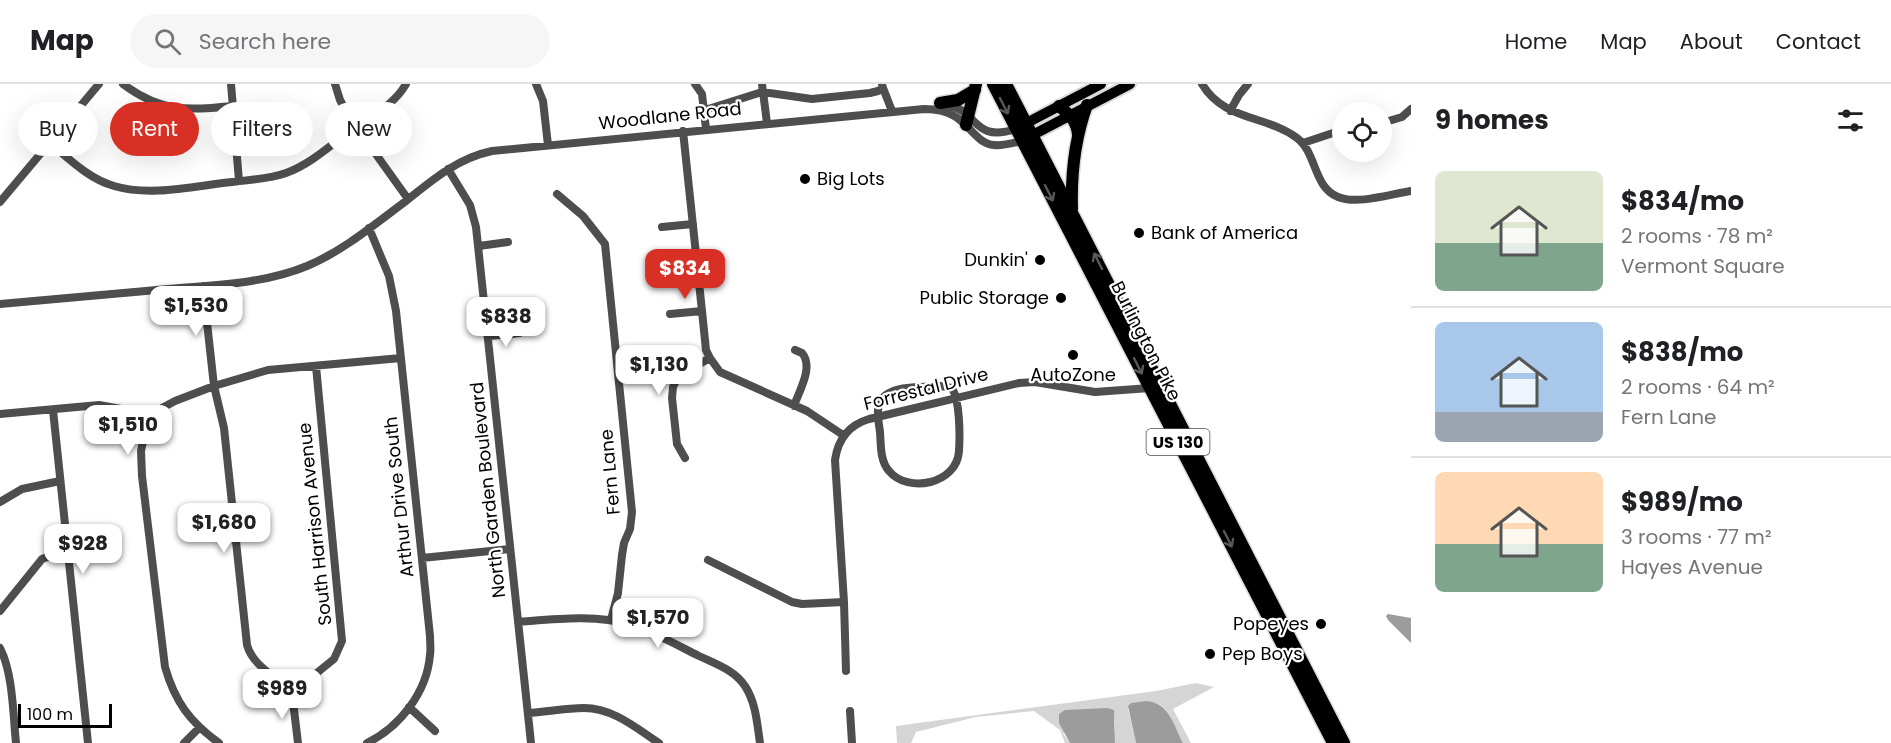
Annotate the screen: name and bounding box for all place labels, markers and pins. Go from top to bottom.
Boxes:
place label: Big Lots [817,166,885,191]
marker: Big Lots [798,172,812,186]
place label: Bank of America [1151,220,1298,245]
marker: Bank of America [1132,226,1146,240]
place label: Dunkin' [964,247,1028,272]
pin: $834 [649,249,721,300]
marker: Dunkin' [1033,253,1047,267]
place label: Public Storage [919,285,1049,310]
pin: $1,530 [147,286,245,337]
marker: Public Storage [1054,291,1068,305]
pin: $838 [470,297,542,348]
pin: $1,130 [610,345,708,396]
marker: AutoZone [1066,348,1080,362]
place label: AutoZone [1030,362,1116,387]
pin: $1,510 [79,405,177,456]
pin: $1,680 [175,503,273,554]
pin: $928 [47,524,119,575]
pin: $1,570 [609,598,707,649]
place label: Popeyes [1233,611,1309,636]
marker: Popeyes [1314,617,1328,631]
place label: Pep Boys [1222,641,1303,666]
marker: Pep Boys [1203,647,1217,661]
pin: $989 [246,669,318,720]

